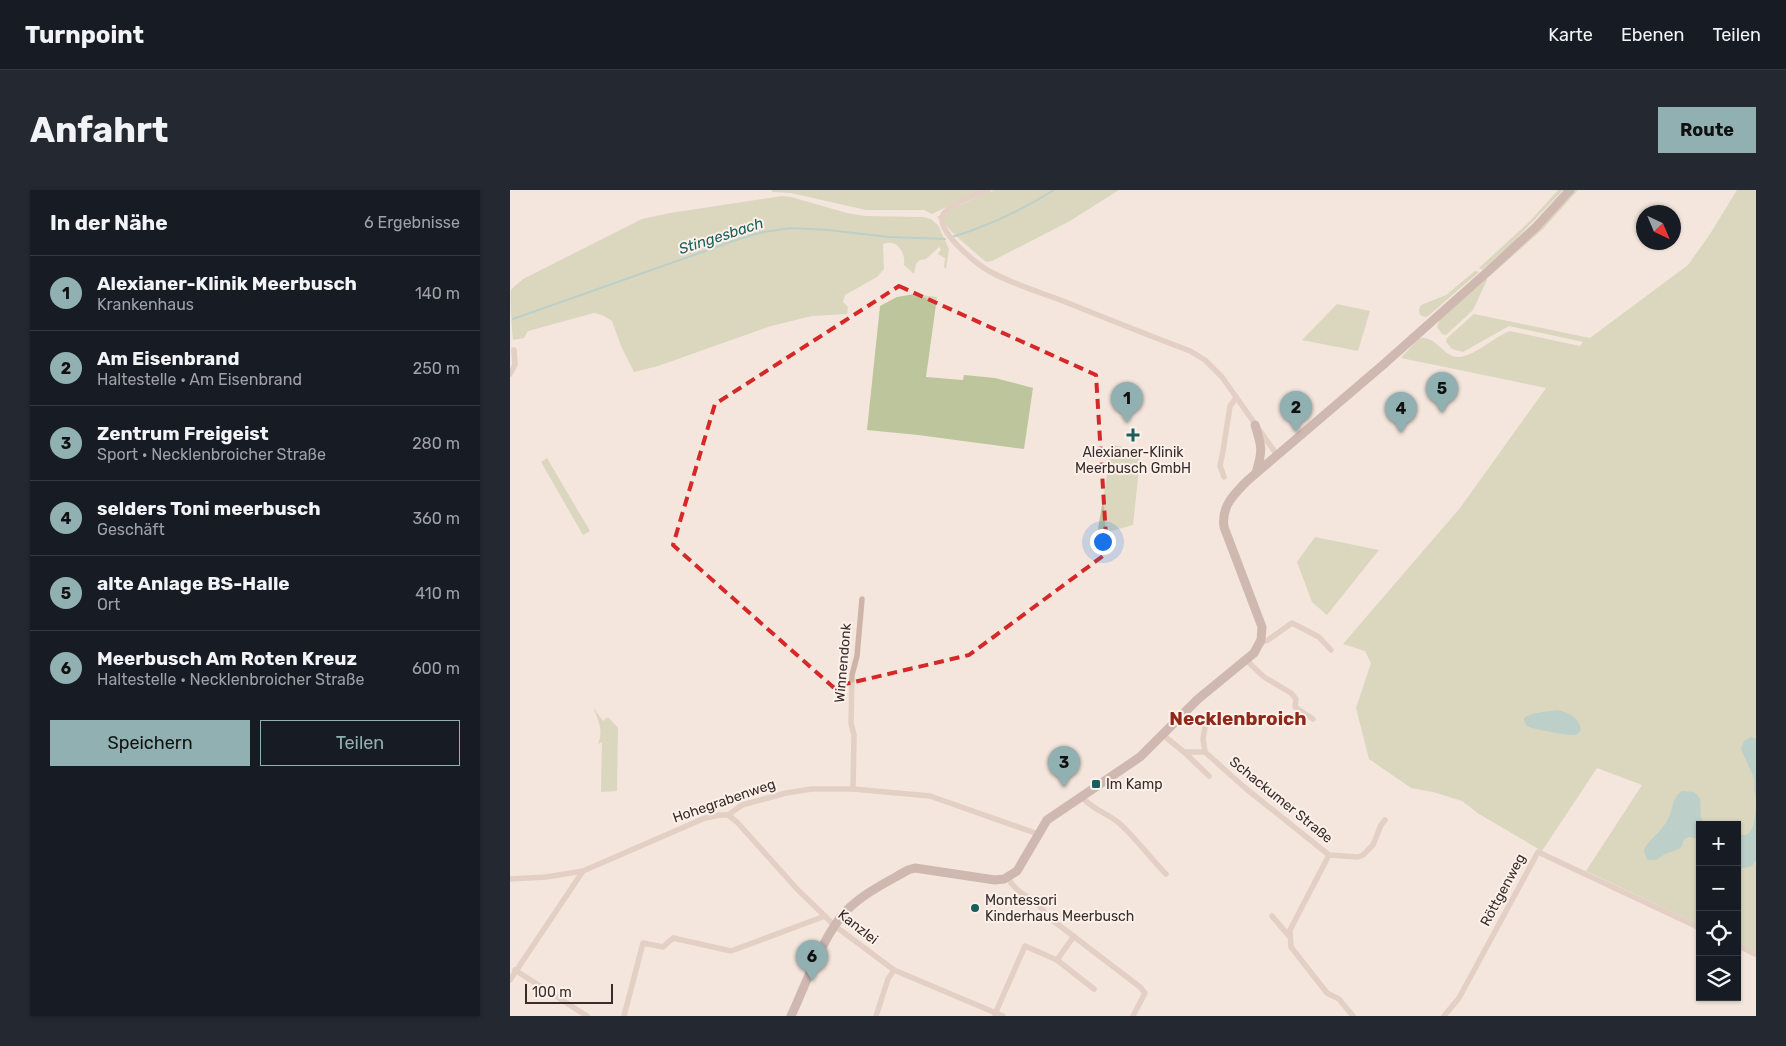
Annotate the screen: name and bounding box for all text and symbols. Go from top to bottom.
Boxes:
text: Turnpoint [25,21,144,49]
text: Karte [1548,24,1593,46]
text: Ebenen [1621,24,1685,46]
text: Teilen [1713,24,1761,46]
button: Route [1658,107,1756,153]
text: Anfahrt [30,109,168,151]
north arrow [1636,205,1681,250]
text: In der Nähe [50,210,168,235]
text: 6 Ergebnisse [364,213,460,232]
water label: Stingesbach [676,214,766,258]
text: Alexianer-Klinik Meerbusch [97,272,357,295]
text: 1 [62,284,70,303]
text: 140 m [415,284,460,303]
text: Krankenhaus [97,295,194,314]
text: Am Eisenbrand [97,347,240,370]
text: 2 [61,359,71,378]
text: 250 m [413,359,460,378]
text: Haltestelle · Am Eisenbrand [97,370,302,389]
pin: 5 [1426,372,1458,413]
pin: 1 [1111,382,1143,423]
pin: 2 [1280,391,1312,432]
pin: 4 [1385,392,1417,433]
text: Zentrum Freigeist [97,422,269,445]
marker: Alexianer-Klinik Meerbusch GmbH [1126,428,1140,442]
text: 3 [61,434,71,453]
text: 280 m [412,434,460,453]
place label: Alexianer-Klinik Meerbusch GmbH [1075,444,1191,477]
text: Sport · Necklenbroicher Straße [97,445,326,464]
text: selders Toni meerbusch [97,497,321,520]
text: 4 [61,509,71,528]
text: 360 m [412,509,460,528]
text: Geschäft [97,520,165,539]
your location [1090,529,1116,555]
text: alte Anlage BS-Halle [97,572,290,595]
text: 5 [61,584,71,603]
text: 410 m [415,584,460,603]
text: Ort [97,595,120,614]
street label: Winnendonk [831,622,855,704]
text: Meerbusch Am Roten Kreuz [97,647,357,670]
text: 6 [61,659,71,678]
text: 600 m [412,659,460,678]
text: Haltestelle · Necklenbroicher Straße [97,670,364,689]
district label: Necklenbroich [1169,707,1307,730]
button: Speichern [50,720,250,766]
button: Teilen [260,720,460,766]
pin: 3 [1048,746,1080,787]
street label: Schackumer Straße [1226,753,1336,847]
street label: Hohegrabenweg [670,775,778,827]
place label: Im Kamp [1106,776,1163,793]
marker: Im Kamp [1090,778,1102,790]
map controls [1696,821,1741,1001]
button: + [1696,821,1741,866]
street label: Röttgenweg [1477,851,1529,929]
button: − [1696,866,1741,911]
place label: Montessori Kinderhaus Meerbusch [985,892,1134,925]
marker: Montessori Kinderhaus Meerbusch [969,902,981,914]
street label: Kanzlei [835,906,881,948]
button: locate [1696,911,1741,956]
pin: 6 [796,940,828,981]
button: layers [1696,956,1741,1001]
scale bar [525,981,612,1004]
text: 100 m [532,984,572,1001]

